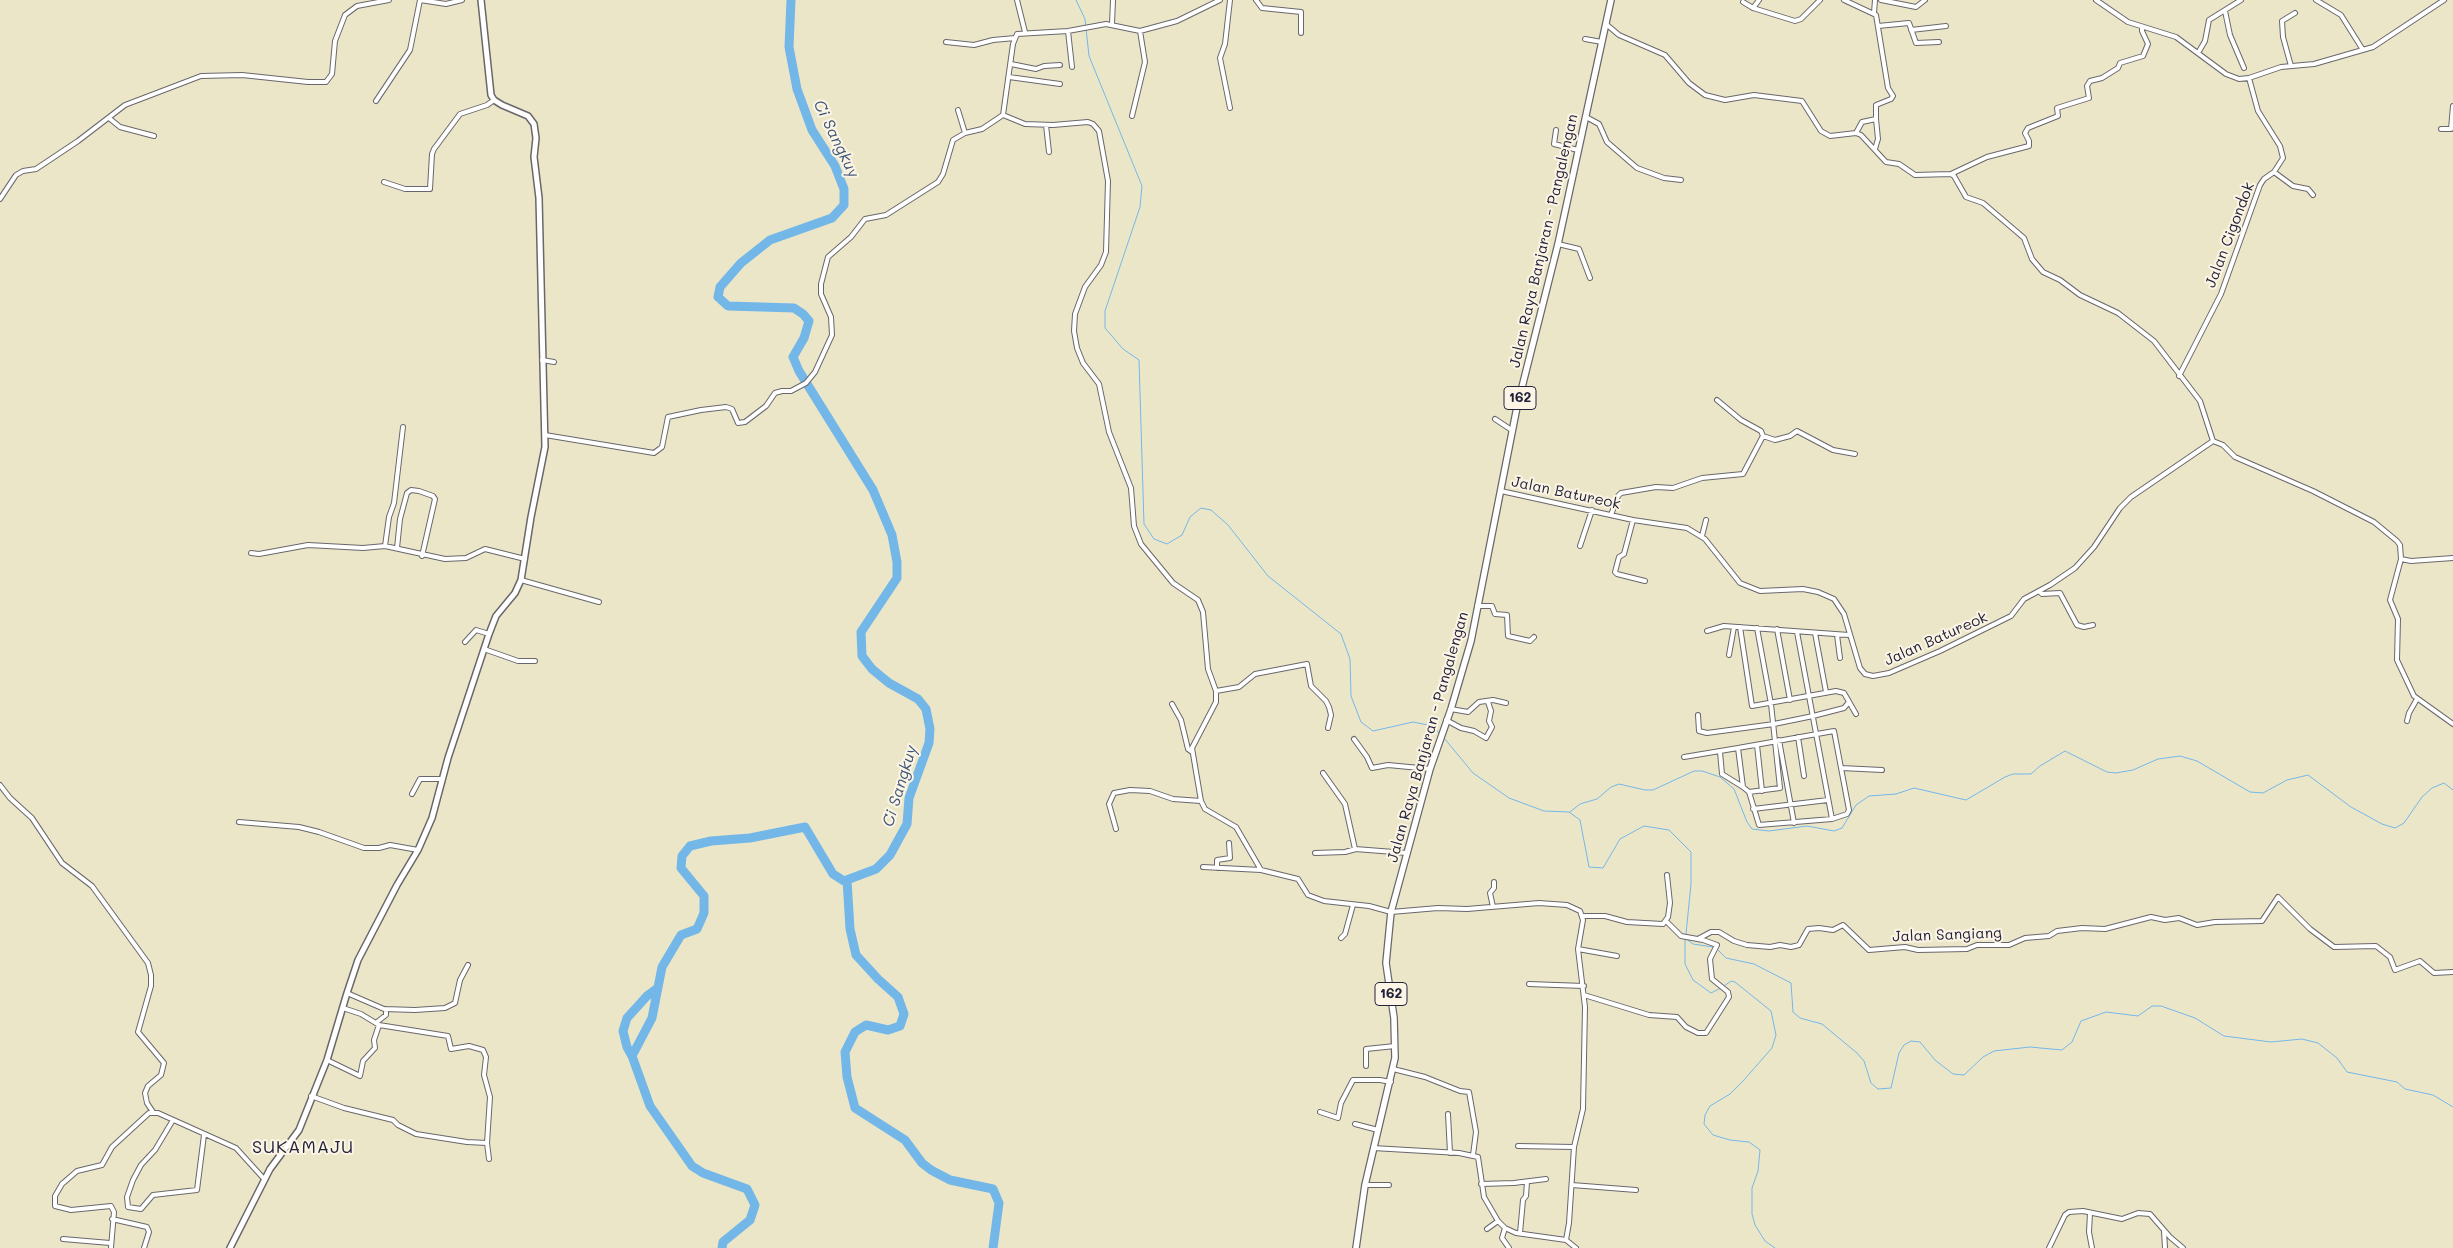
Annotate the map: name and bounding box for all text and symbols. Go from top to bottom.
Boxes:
water label: Ci Sangkuy [809,97,863,181]
street label: Jalan Raya Banjaran - Pangalengan [1506,112,1582,370]
street label: Jalan Cigondok [2202,180,2258,290]
road number: 162 [1504,386,1536,409]
street label: Jalan Batureok [1510,473,1622,513]
street label: Jalan Batureok [1882,608,1990,670]
street label: Jalan Raya Banjaran - Pangalengan [1384,610,1472,864]
water label: Ci Sangkuy [879,743,921,829]
street label: Jalan Sangiang [1892,924,2002,946]
road number: 162 [1375,982,1407,1006]
district label: SUKAMAJU [251,1136,355,1158]

